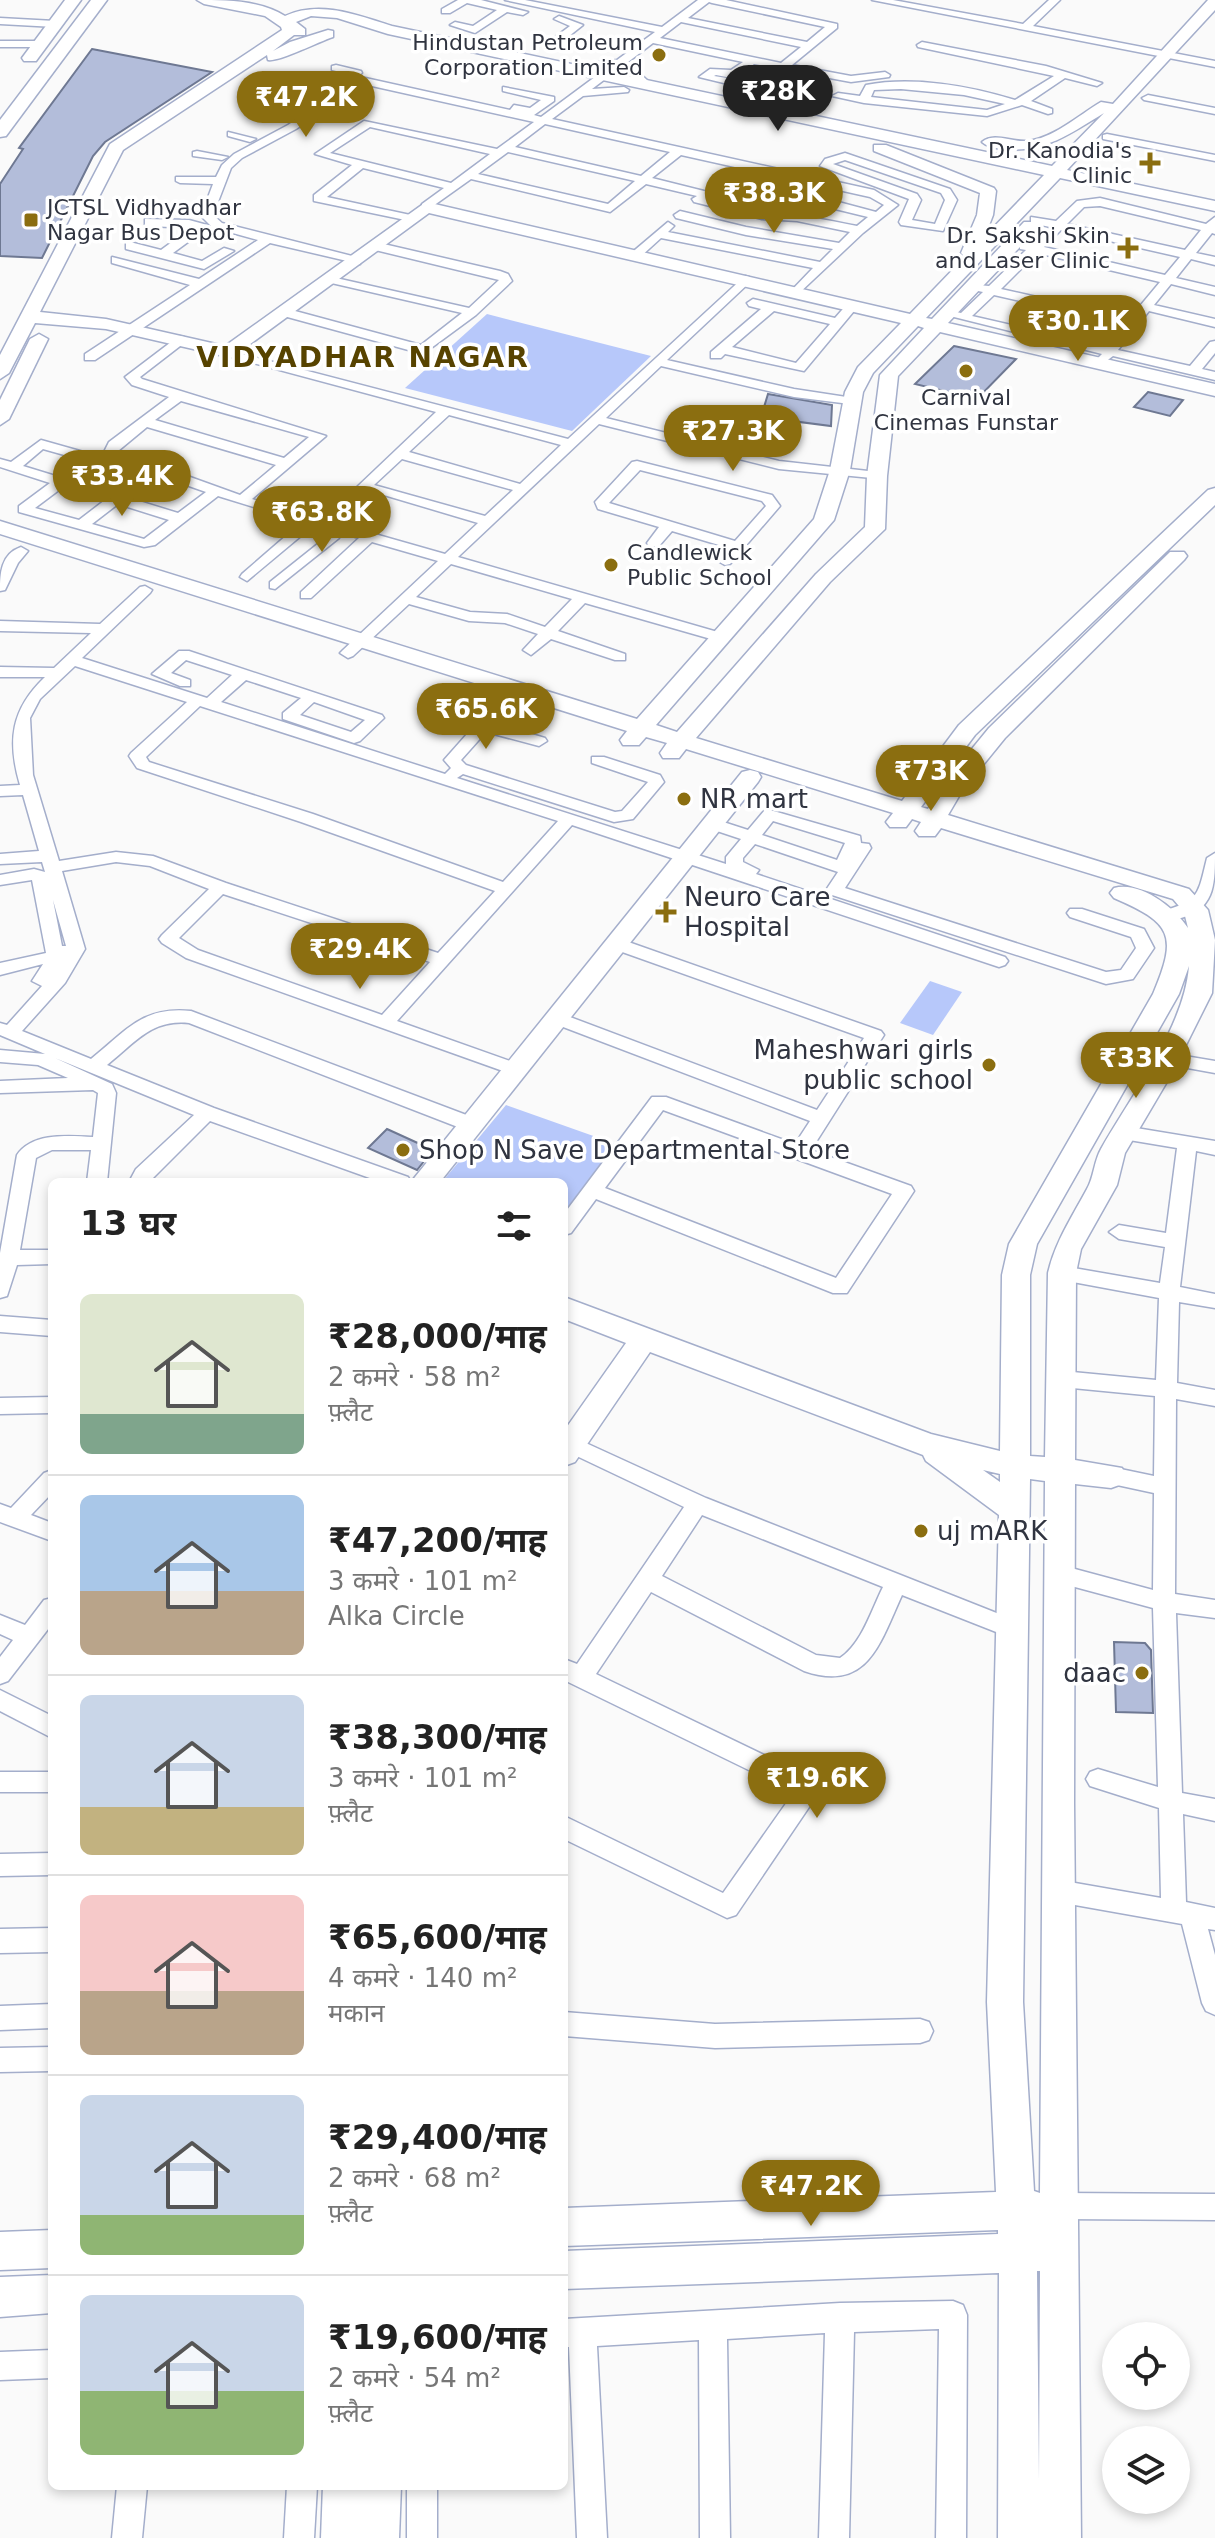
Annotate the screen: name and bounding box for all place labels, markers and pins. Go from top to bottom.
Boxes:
place label: Hindustan Petroleum Corporation Limited [412,30,643,80]
marker: Hindustan Petroleum Corporation Limited [650,46,668,64]
pin: ₹28K [731,65,825,133]
pin: ₹47.2K [241,71,371,139]
place label: Dr. Kanodia's Clinic [988,138,1132,188]
marker: Dr. Kanodia's Clinic [1139,152,1161,174]
pin: ₹38.3K [709,167,839,235]
place label: JCTSL Vidhyadhar Nagar Bus Depot [45,195,242,245]
marker: JCTSL Vidhyadhar Nagar Bus Depot [22,211,40,229]
place label: Dr. Sakshi Skin and Laser Clinic [935,223,1110,273]
marker: Dr. Sakshi Skin and Laser Clinic [1117,237,1139,259]
pin: ₹30.1K [1013,295,1143,363]
marker: Carnival Cinemas Funstar [957,362,975,380]
place label: Carnival Cinemas Funstar [874,385,1059,435]
pin: ₹27.3K [668,405,798,473]
pin: ₹33.4K [57,450,187,518]
pin: ₹63.8K [257,486,387,554]
place label: Candlewick Public School [627,540,772,590]
marker: Candlewick Public School [602,556,620,574]
pin: ₹65.6K [421,683,551,751]
pin: ₹73K [884,745,978,813]
place label: NR mart [700,784,808,814]
marker: NR mart [675,790,693,808]
place label: Neuro Care Hospital [684,882,830,942]
marker: Neuro Care Hospital [655,901,677,923]
pin: ₹29.4K [295,923,425,991]
pin: ₹33K [1089,1032,1183,1100]
place label: Maheshwari girls public school [754,1035,973,1095]
marker: Maheshwari girls public school [980,1056,998,1074]
place label: Shop N Save Departmental Store [419,1135,850,1165]
marker: Shop N Save Departmental Store [394,1141,412,1159]
place label: uj mARK [937,1516,1048,1546]
marker: uj mARK [912,1522,930,1540]
place label: daac [1063,1658,1126,1688]
marker: daac [1133,1664,1151,1682]
pin: ₹19.6K [752,1752,882,1820]
pin: ₹47.2K [746,2160,876,2228]

